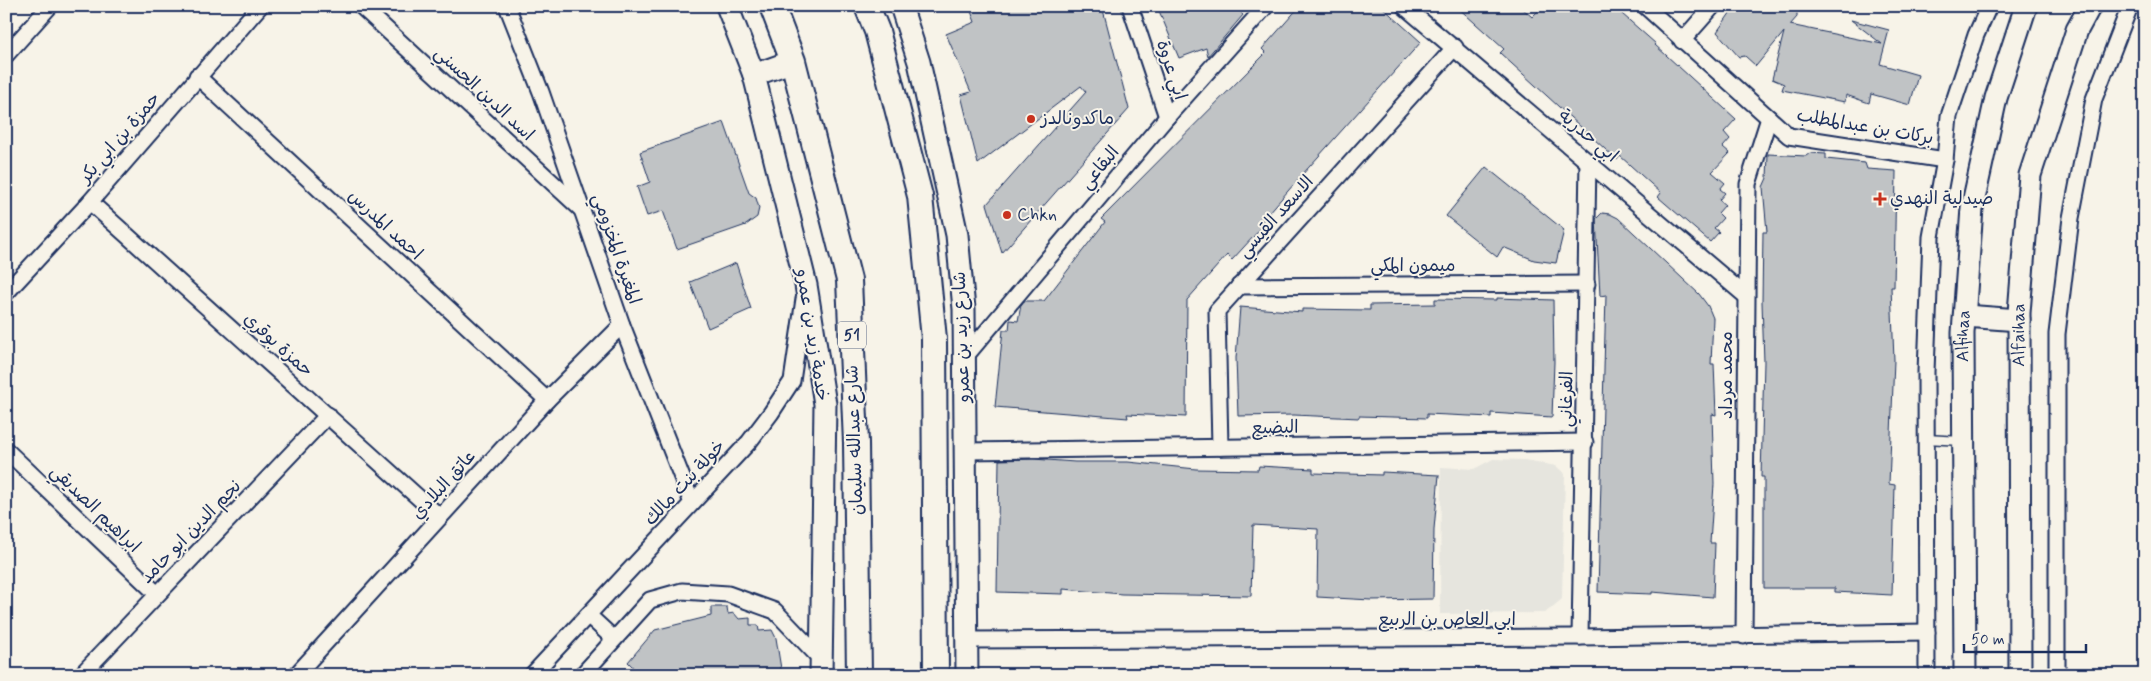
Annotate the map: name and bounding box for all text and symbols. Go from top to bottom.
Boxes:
street label: ابي عروة [1147,37,1192,104]
street label: اسد الدين الحسني [427,41,539,149]
street label: حمزة بن ابي بكر [72,87,168,192]
street label: بركات بن عبدالمطلب [1795,103,1935,151]
street label: ابي حدرية [1551,104,1623,170]
place label: ماكدونالدز [1039,107,1114,131]
marker: ماكدونالدز [1025,113,1037,125]
street label: البقاعي [1075,141,1127,197]
street label: الاسعد القيسي [1232,171,1322,265]
street label: احمد المدرس [342,184,428,266]
place label: صيدلية النهدي [1890,187,1993,211]
street label: المغيرة المخزومي [583,190,646,309]
marker: صيدلية النهدي [1874,193,1886,205]
place label: Chkn [1017,203,1057,227]
marker: Chkn [1001,209,1013,221]
street label: ميمون المكي [1371,254,1455,281]
street label: خدمة زيد بن عمرو [789,265,834,403]
street label: شارع زيد بن عمرو [948,271,976,405]
street label: Alfaihaa [2007,302,2032,367]
street label: حمزة بوقري [238,307,318,383]
street label: Alfihaa [1951,309,1977,362]
road number: 51 [838,322,866,348]
street label: محمد مرداد [1715,331,1739,419]
street label: شارع عبدالله سليمان [840,365,870,515]
street label: الفرغاني [1555,371,1582,427]
street label: البضيع [1251,416,1299,440]
street label: خولة بنت مالك [639,435,731,531]
street label: عاتق البلادي [406,445,482,525]
street label: ابراهيم الصديقي [42,460,145,560]
street label: نجم الدين ابو حامد [135,475,248,590]
street label: ابي العاص بن الربيع [1378,608,1516,635]
scale bar [1964,621,2086,653]
text: 50 m [1971,630,2005,650]

